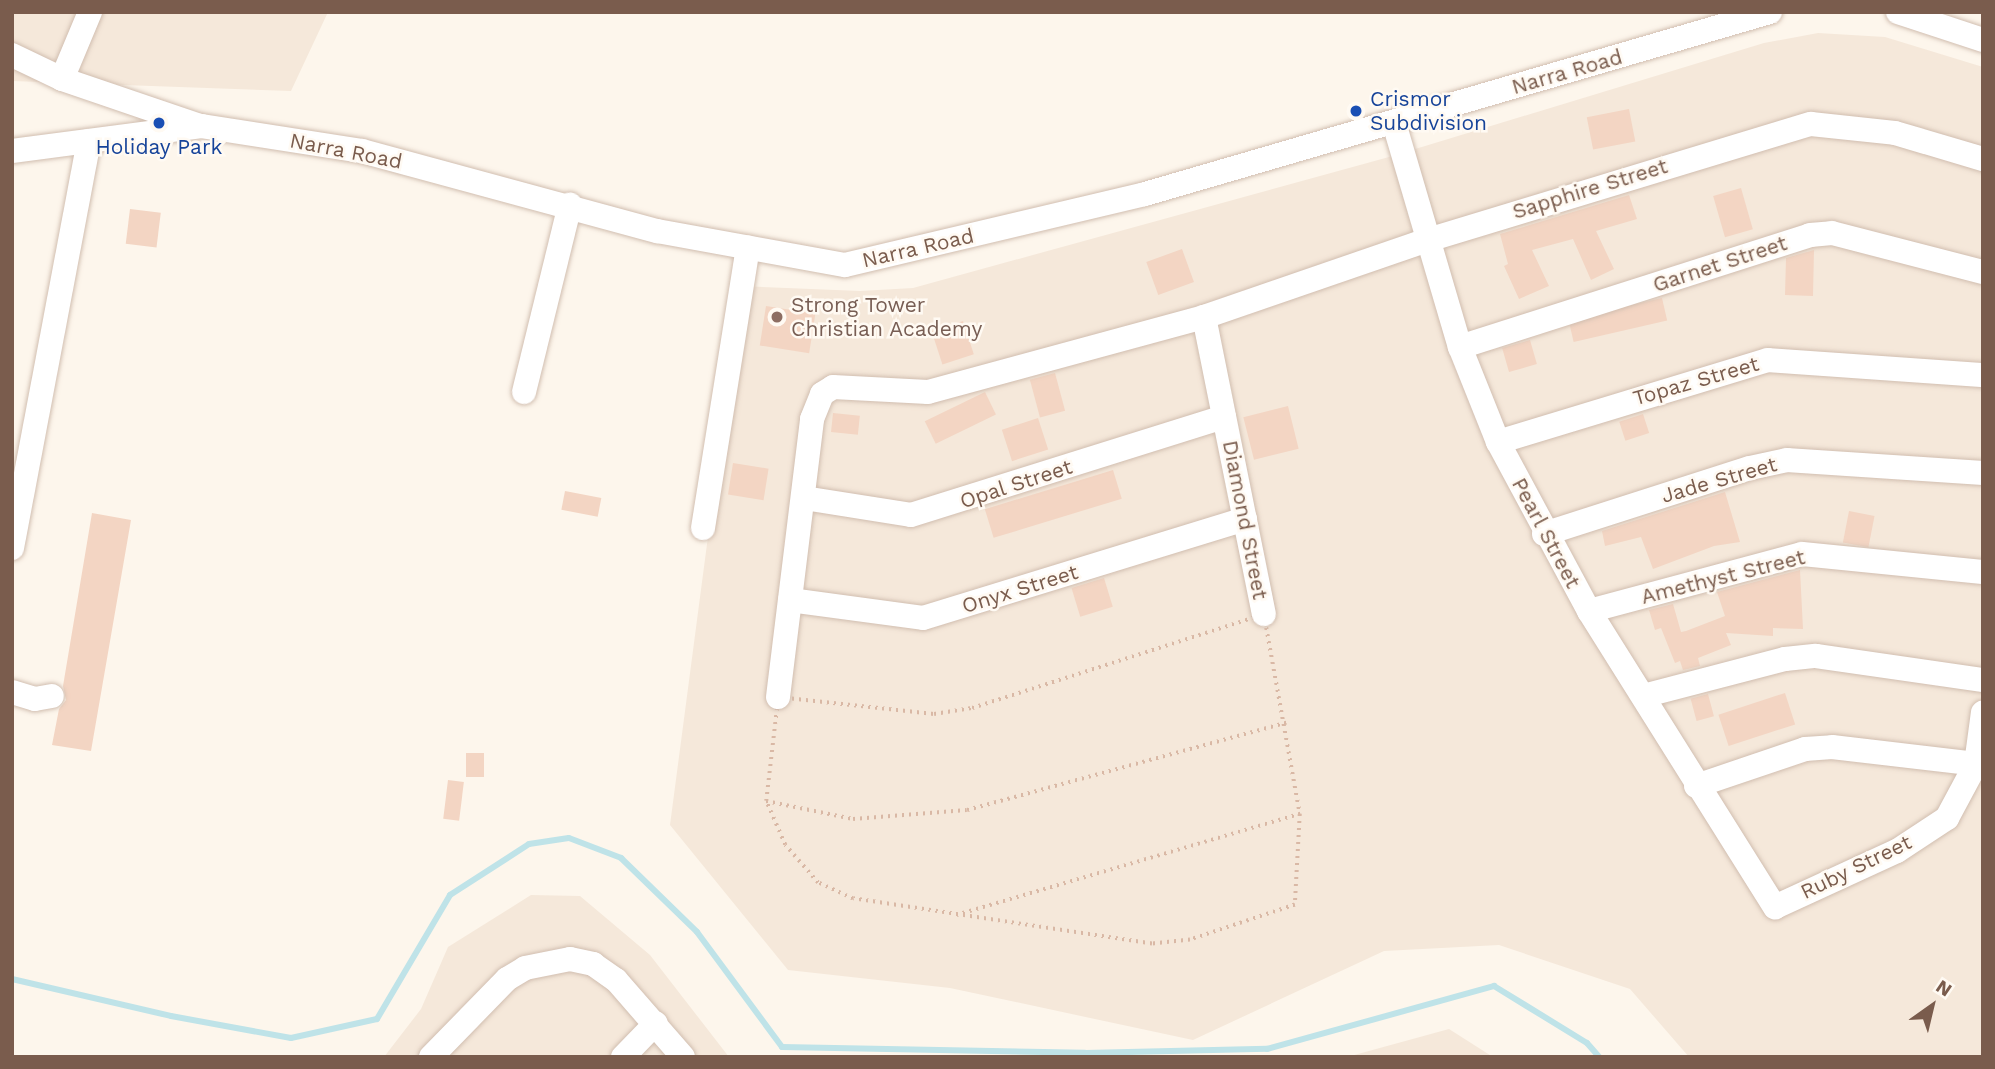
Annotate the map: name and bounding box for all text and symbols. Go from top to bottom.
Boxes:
street label: Narra Road [1509,44,1625,100]
place label: Crismor Subdivision [1370,86,1487,136]
marker: Crismor Subdivision [1348,103,1364,119]
marker: Holiday Park [151,115,167,131]
street label: Narra Road [287,128,405,174]
place label: Holiday Park [95,134,223,160]
street label: Sapphire Street [1509,153,1671,225]
street label: Narra Road [859,223,977,273]
street label: Garnet Street [1650,230,1790,298]
place label: Strong Tower Christian Academy [791,292,983,342]
marker: Strong Tower Christian Academy [769,309,785,325]
street label: Topaz Street [1630,351,1762,411]
street label: Diamond Street [1217,438,1273,602]
street label: Jade Street [1658,451,1780,509]
street label: Opal Street [956,454,1076,514]
street label: Pearl Street [1506,473,1586,593]
street label: Amethyst Street [1638,544,1808,610]
street label: Onyx Street [959,559,1081,619]
street label: Ruby Street [1796,829,1916,905]
north arrow [1897,971,1967,1041]
text: N [1932,975,1956,1002]

